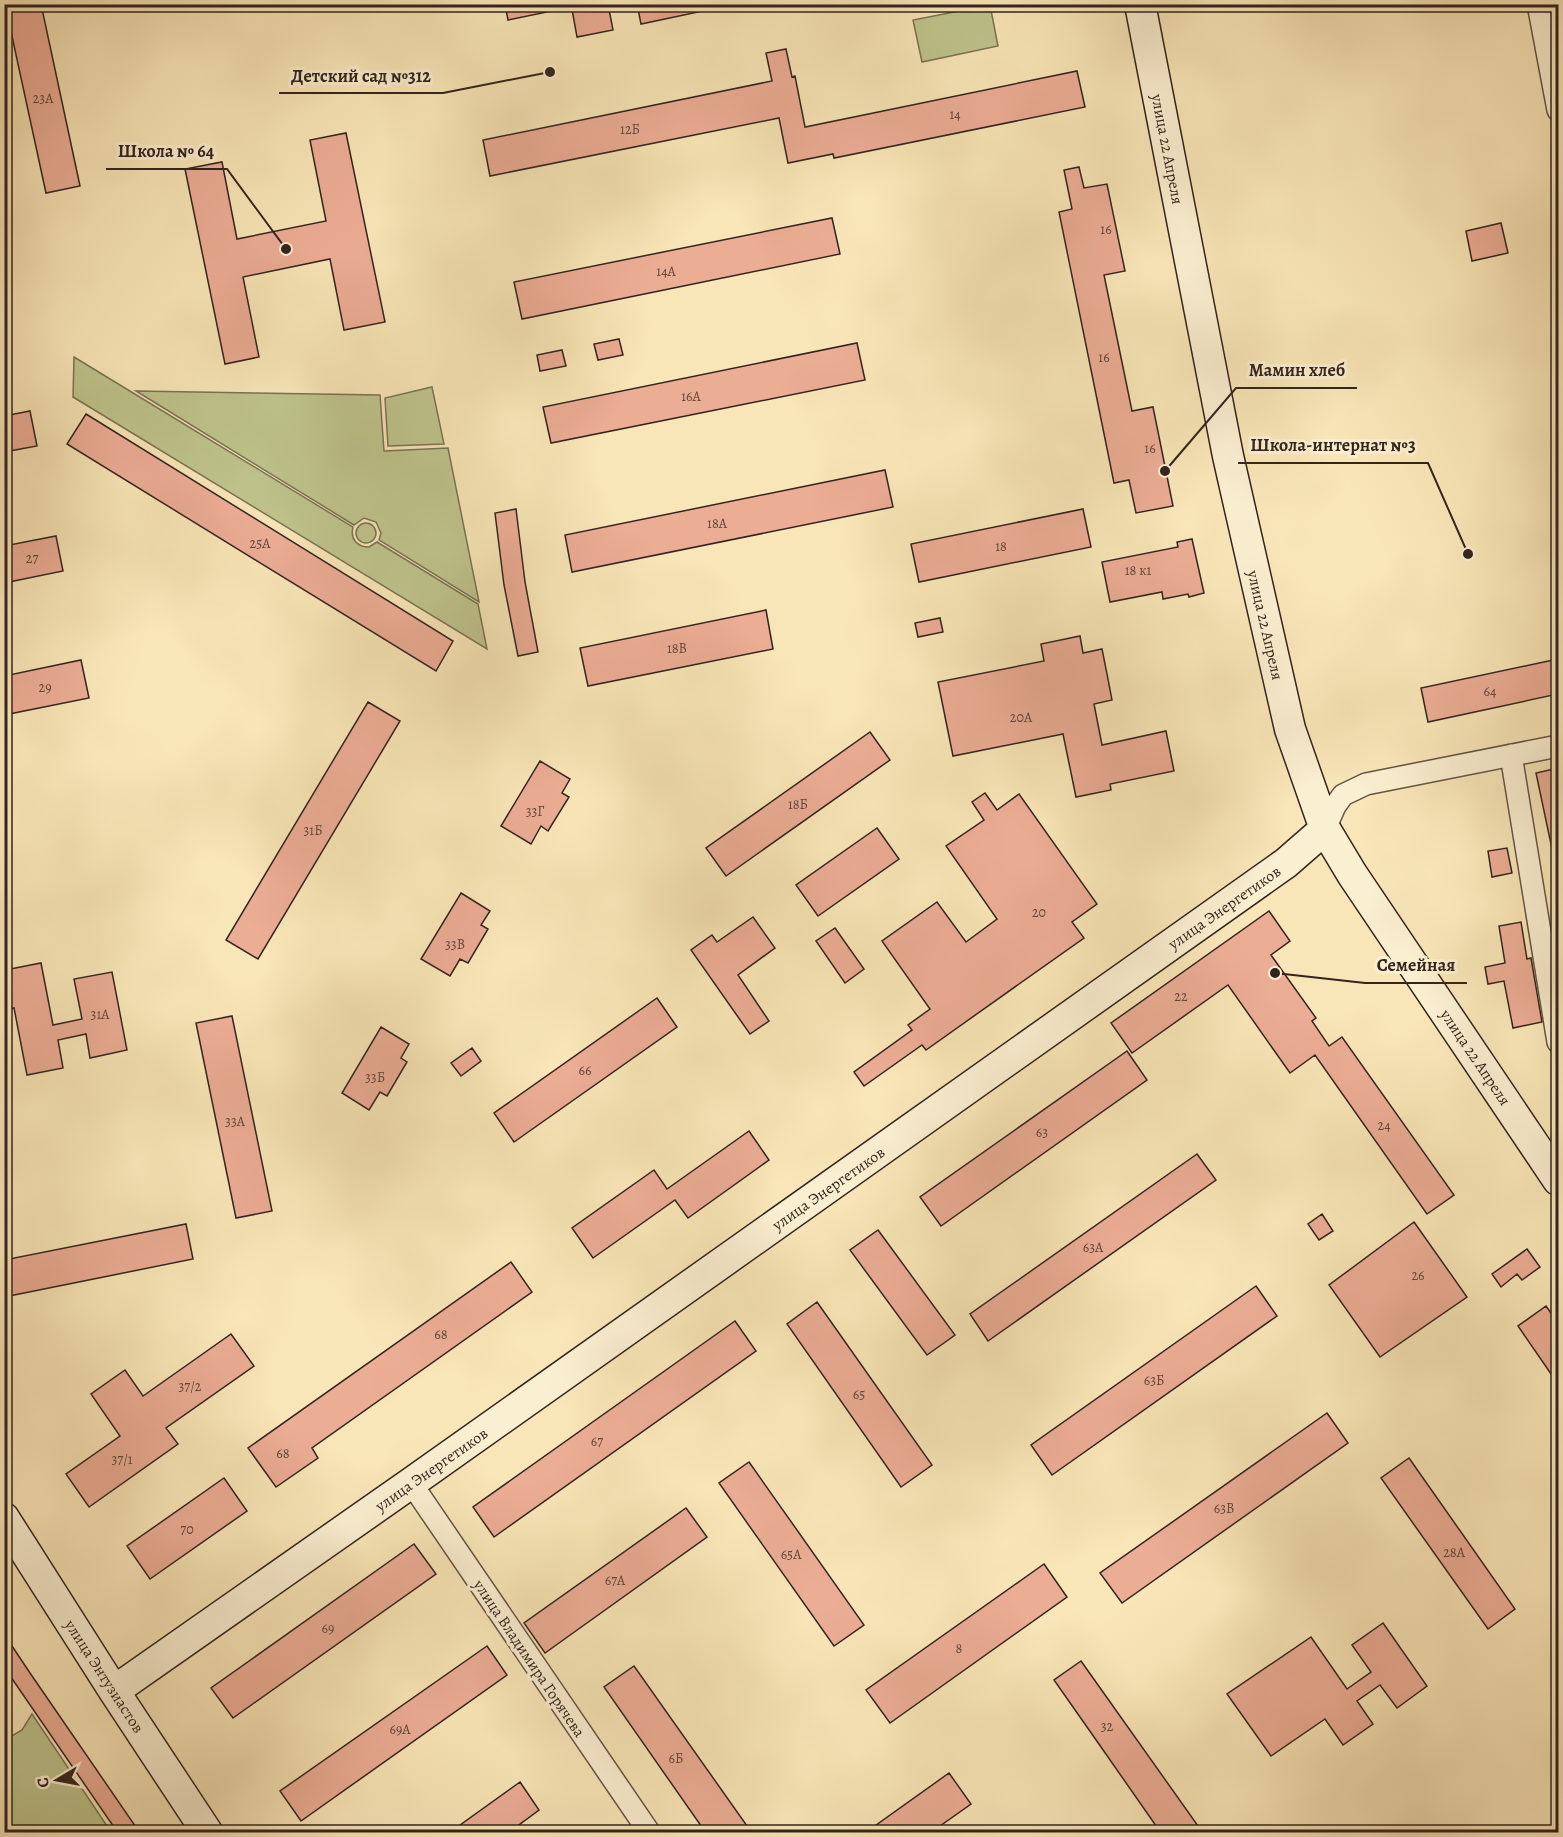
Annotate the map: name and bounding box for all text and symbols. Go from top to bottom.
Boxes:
callout: Детский сад №312 [279,57,443,93]
text: Детский сад №312 [291,64,431,88]
house number: 23А [33,89,54,108]
street label: улица 22 Апреля [1145,91,1189,206]
house number: 14 [949,105,961,124]
house number: 12Б [620,120,640,139]
callout: Школа № 64 [106,133,227,169]
text: Школа № 64 [118,139,215,163]
house number: 16 [1100,220,1112,239]
house number: 14А [656,262,676,281]
house number: 16 [1098,348,1110,367]
callout: Мамин хлеб [1236,352,1357,388]
text: Мамин хлеб [1249,358,1345,382]
house number: 16А [681,387,702,406]
callout: Школа-интернат №3 [1238,427,1428,463]
text: Школа-интернат №3 [1250,433,1416,457]
house number: 16 [1144,439,1156,458]
house number: 18А [707,514,728,533]
house number: 25А [250,534,271,553]
house number: 18 [995,537,1007,556]
house number: 27 [26,549,38,568]
house number: 18 к1 [1125,561,1151,580]
street label: улица 22 Апреля [1241,567,1288,682]
house number: 18В [667,639,687,658]
house number: 29 [38,678,52,697]
house number: 64 [1484,682,1496,701]
house number: 20А [1010,708,1033,727]
house number: 18Б [788,795,808,814]
house number: 33Г [526,802,544,821]
house number: 31Б [304,821,322,840]
street label: улица Энергетиков [1163,861,1285,956]
house number: 20 [1032,903,1046,922]
house number: 33В [445,935,465,954]
callout: Семейная [1365,947,1467,983]
text: Семейная [1377,953,1455,977]
house number: 22 [1174,987,1188,1006]
street label: улица 22 Апреля [1434,1004,1516,1110]
house number: 31А [91,1005,110,1024]
house number: 66 [579,1061,591,1080]
house number: 33Б [365,1068,385,1087]
house number: 33А [225,1112,246,1131]
house number: 24 [1378,1116,1391,1135]
house number: 63 [1036,1123,1048,1142]
street label: улица Энергетиков [767,1142,889,1237]
house number: 63А [1083,1238,1104,1257]
house number: 26 [1411,1266,1425,1285]
house number: 68 [434,1325,448,1344]
house number: 63Б [1144,1371,1164,1390]
house number: 37/2 [179,1377,202,1396]
house number: 65 [853,1385,865,1404]
street label: улица Энергетиков [370,1423,492,1518]
house number: 67 [591,1432,603,1451]
house number: 68 [276,1444,290,1463]
house number: 37/1 [111,1450,133,1469]
house number: 63В [1214,1499,1234,1518]
house number: 70 [180,1520,194,1539]
house number: 28А [1443,1543,1466,1562]
house number: 65А [781,1545,802,1564]
house number: 67А [605,1571,626,1590]
street label: улица Владимира Горячева [468,1575,591,1742]
street label: улица Энтузиастов [59,1615,149,1737]
house number: 69 [322,1619,334,1638]
house number: 8 [956,1639,963,1658]
house number: 32 [1101,1717,1114,1736]
house number: 69А [389,1720,411,1739]
house number: 6Б [669,1749,683,1768]
north arrow [27,1750,87,1810]
text: С [31,1776,55,1789]

